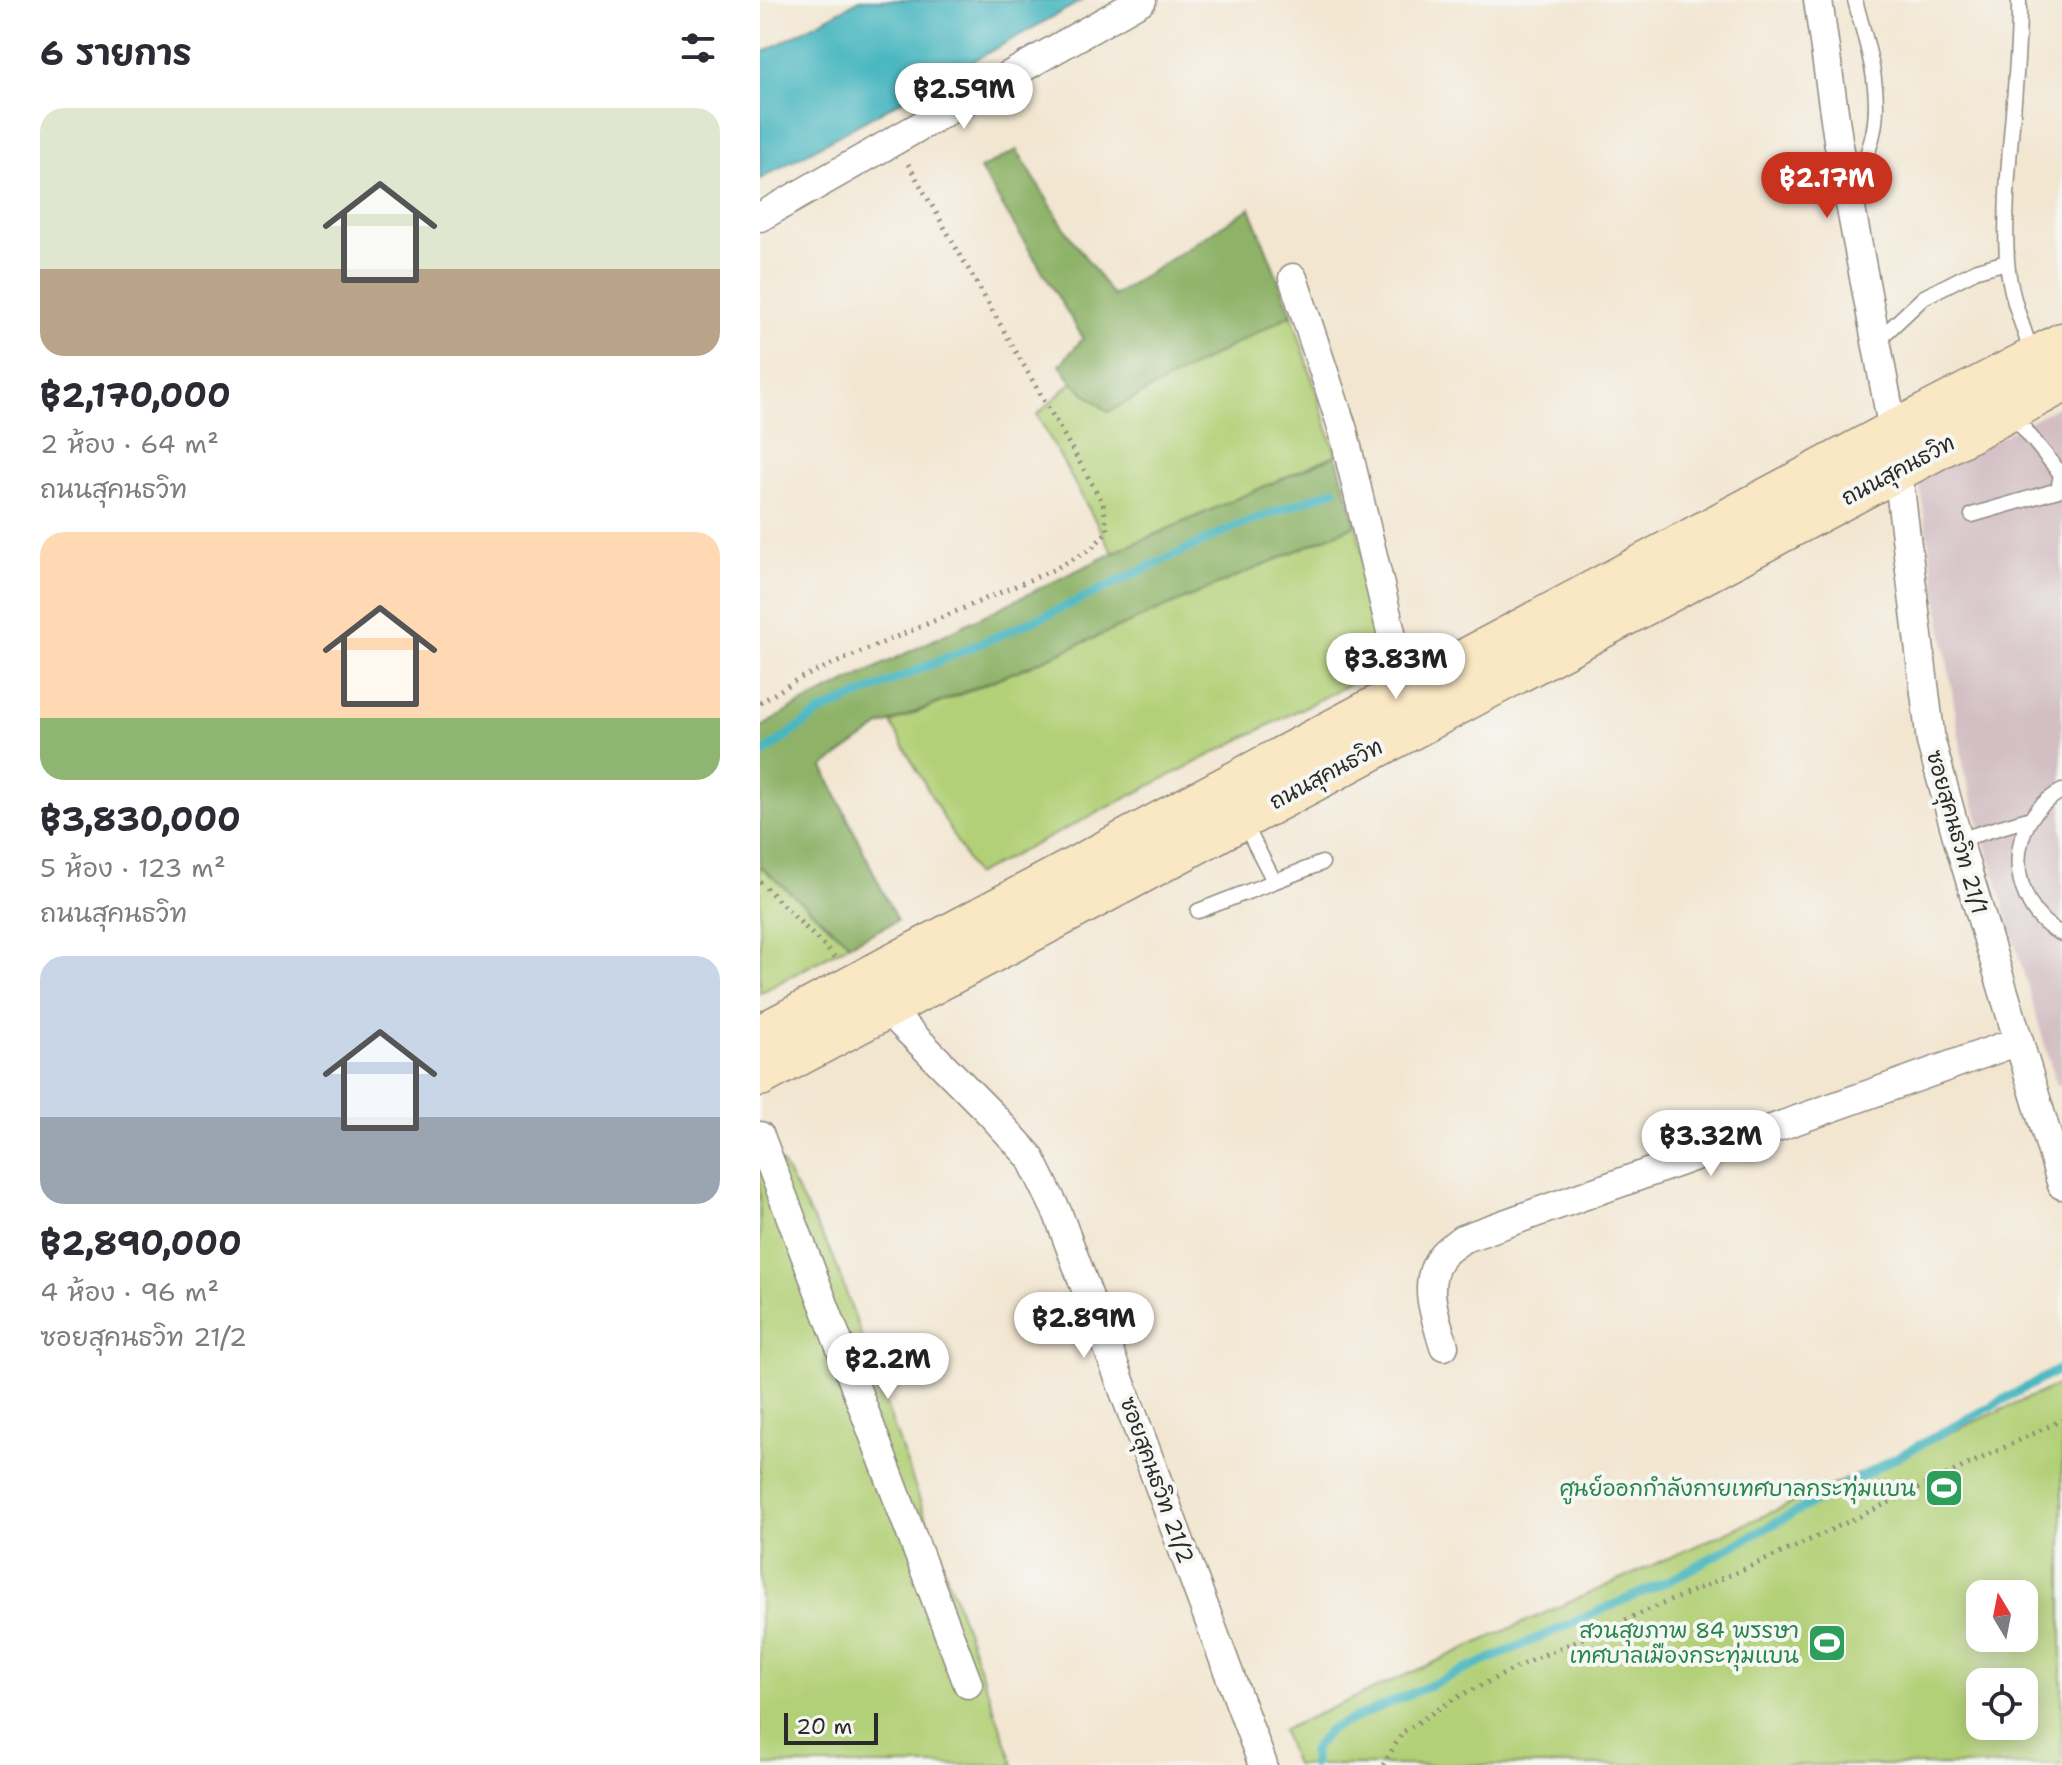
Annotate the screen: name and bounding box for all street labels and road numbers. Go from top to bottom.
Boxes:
street label: ถนนสุคนธวิท [1836,428,1961,514]
street label: ถนนสุคนธวิท [1264,732,1389,818]
street label: ซอยสุคนธวิท 21/1 [1918,747,1994,918]
street label: ซอยสุคนธวิท 21/2 [1112,1393,1201,1568]

